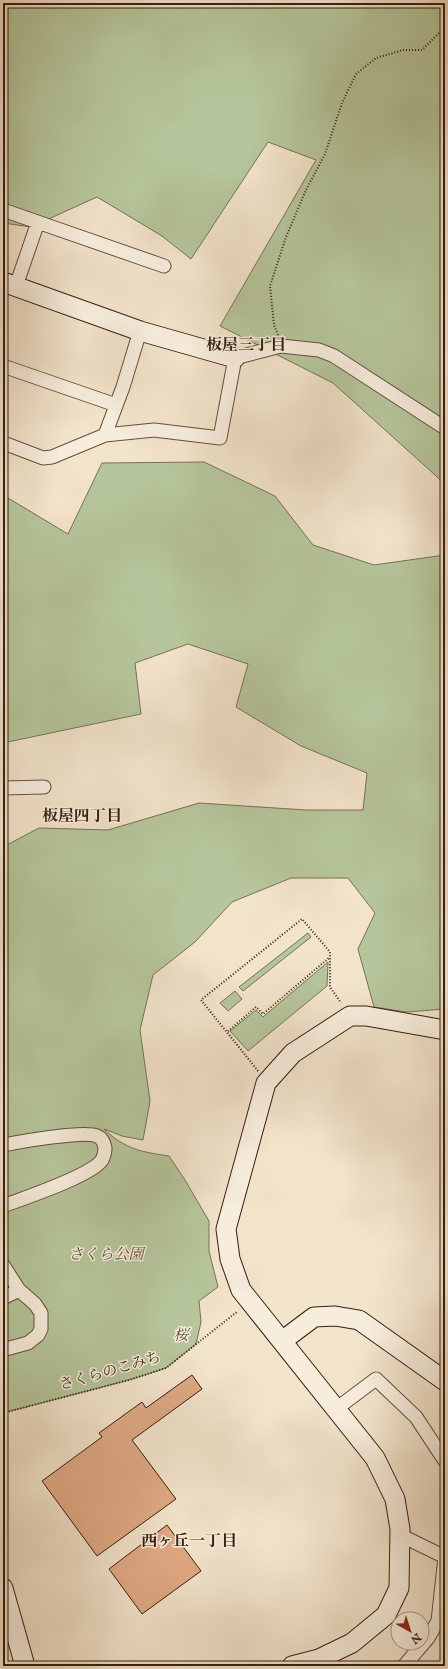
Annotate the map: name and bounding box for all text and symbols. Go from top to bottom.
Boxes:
district label: 板屋三丁目 [206,336,286,356]
district label: 板屋四丁目 [42,807,122,827]
park label: さくら公園 [68,1245,146,1264]
park label: 桜 [173,1326,191,1345]
street label: さくらのこみち [57,1347,163,1395]
district label: 西ヶ丘一丁目 [141,1532,237,1552]
north arrow [390,1611,430,1651]
text: N [407,1629,425,1647]

